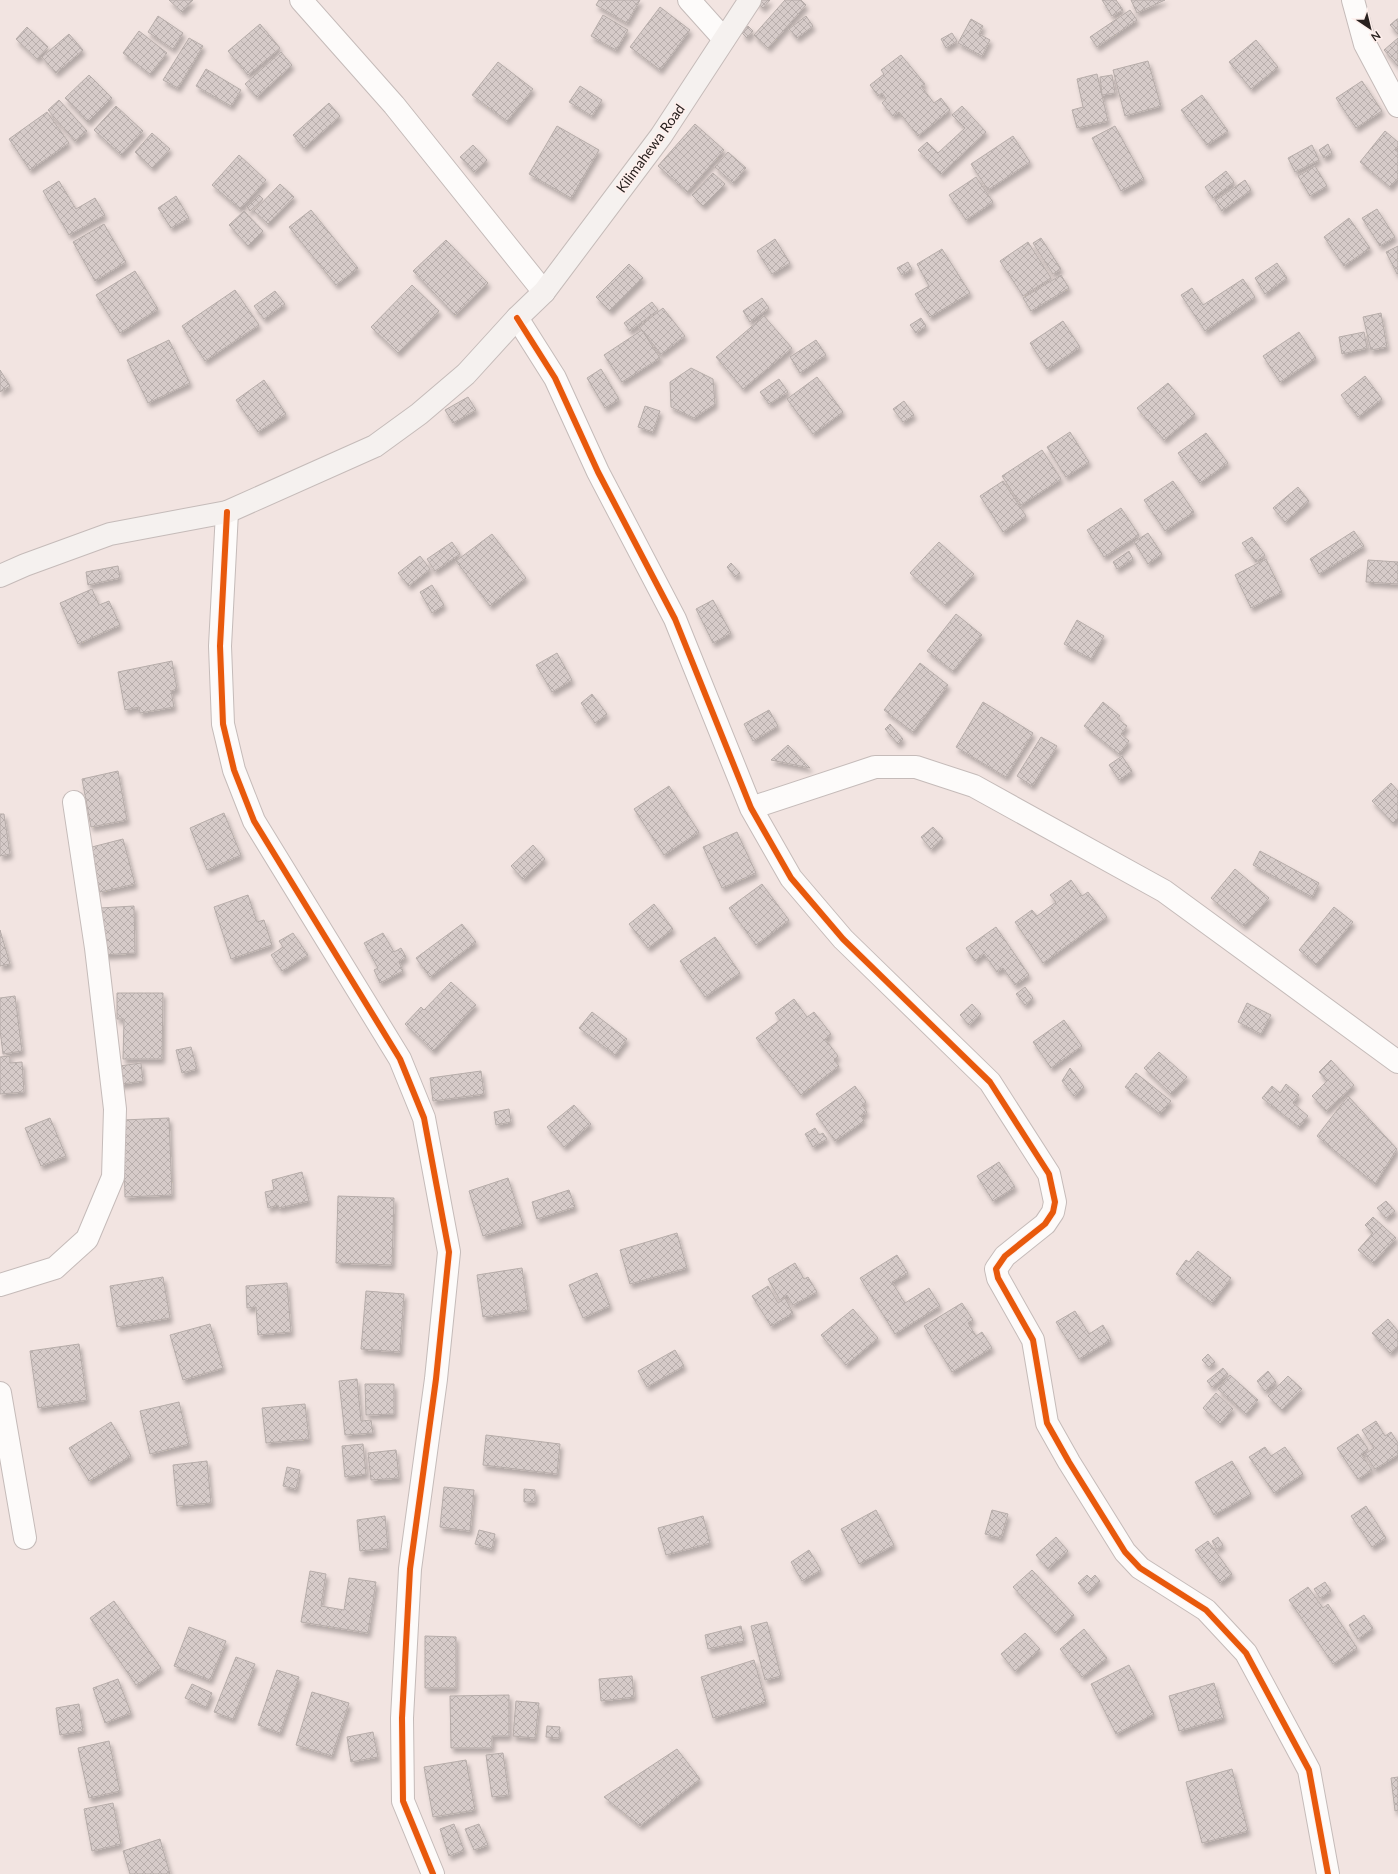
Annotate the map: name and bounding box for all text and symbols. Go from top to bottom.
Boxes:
north arrow [1350,8,1390,48]
text: N [1369,29,1383,44]
street label: Kilimahewa Road [612,100,688,196]

